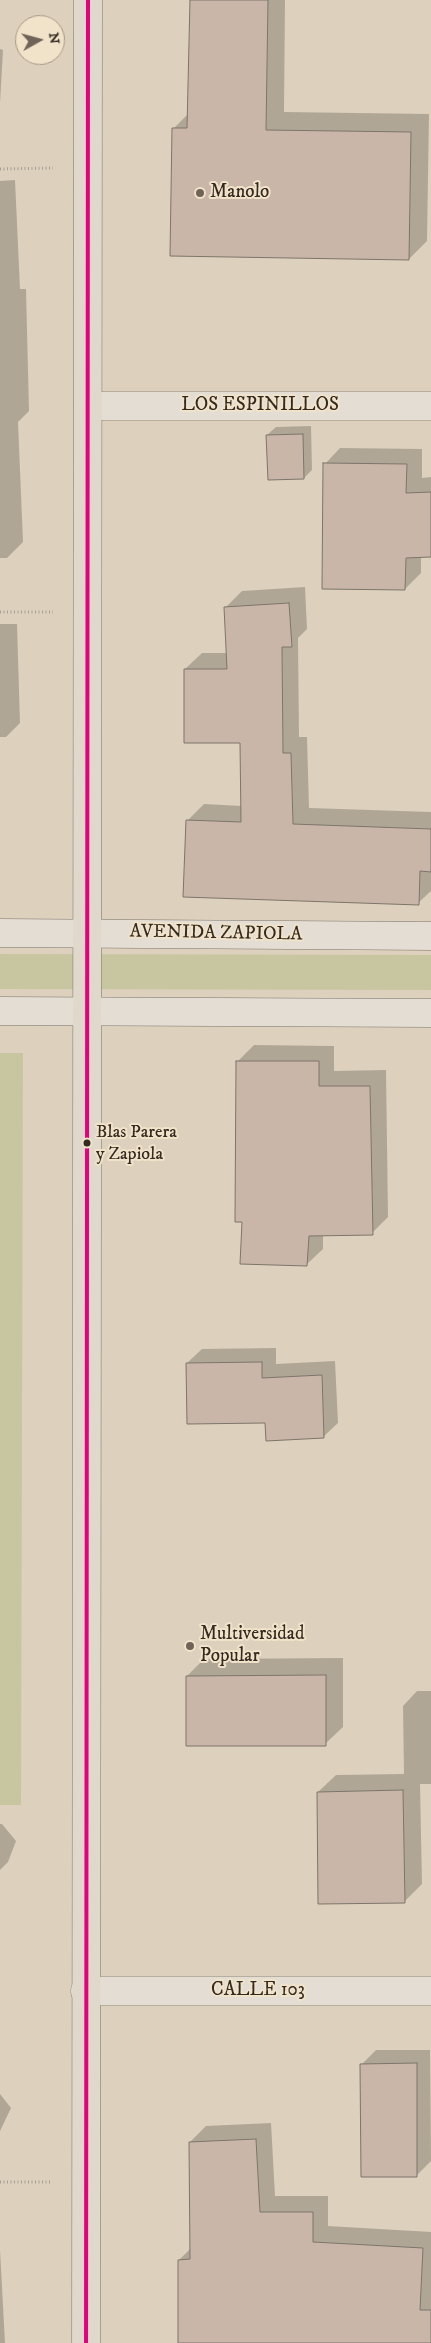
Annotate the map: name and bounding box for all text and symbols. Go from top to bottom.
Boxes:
north arrow [15,15,65,65]
text: N [44,31,64,45]
place label: Manolo [210,182,269,204]
marker: Manolo [194,187,206,199]
street label: LOS ESPINILLOS [181,395,339,417]
street label: AVENIDA ZAPIOLA [129,921,303,947]
place label: Blas Parera y Zapiola [96,1122,177,1164]
marker: Blas Parera y Zapiola [82,1138,92,1148]
place label: Multiversidad Popular [200,1624,304,1668]
marker: Multiversidad Popular [184,1640,196,1652]
street label: CALLE 103 [211,1980,305,2002]

